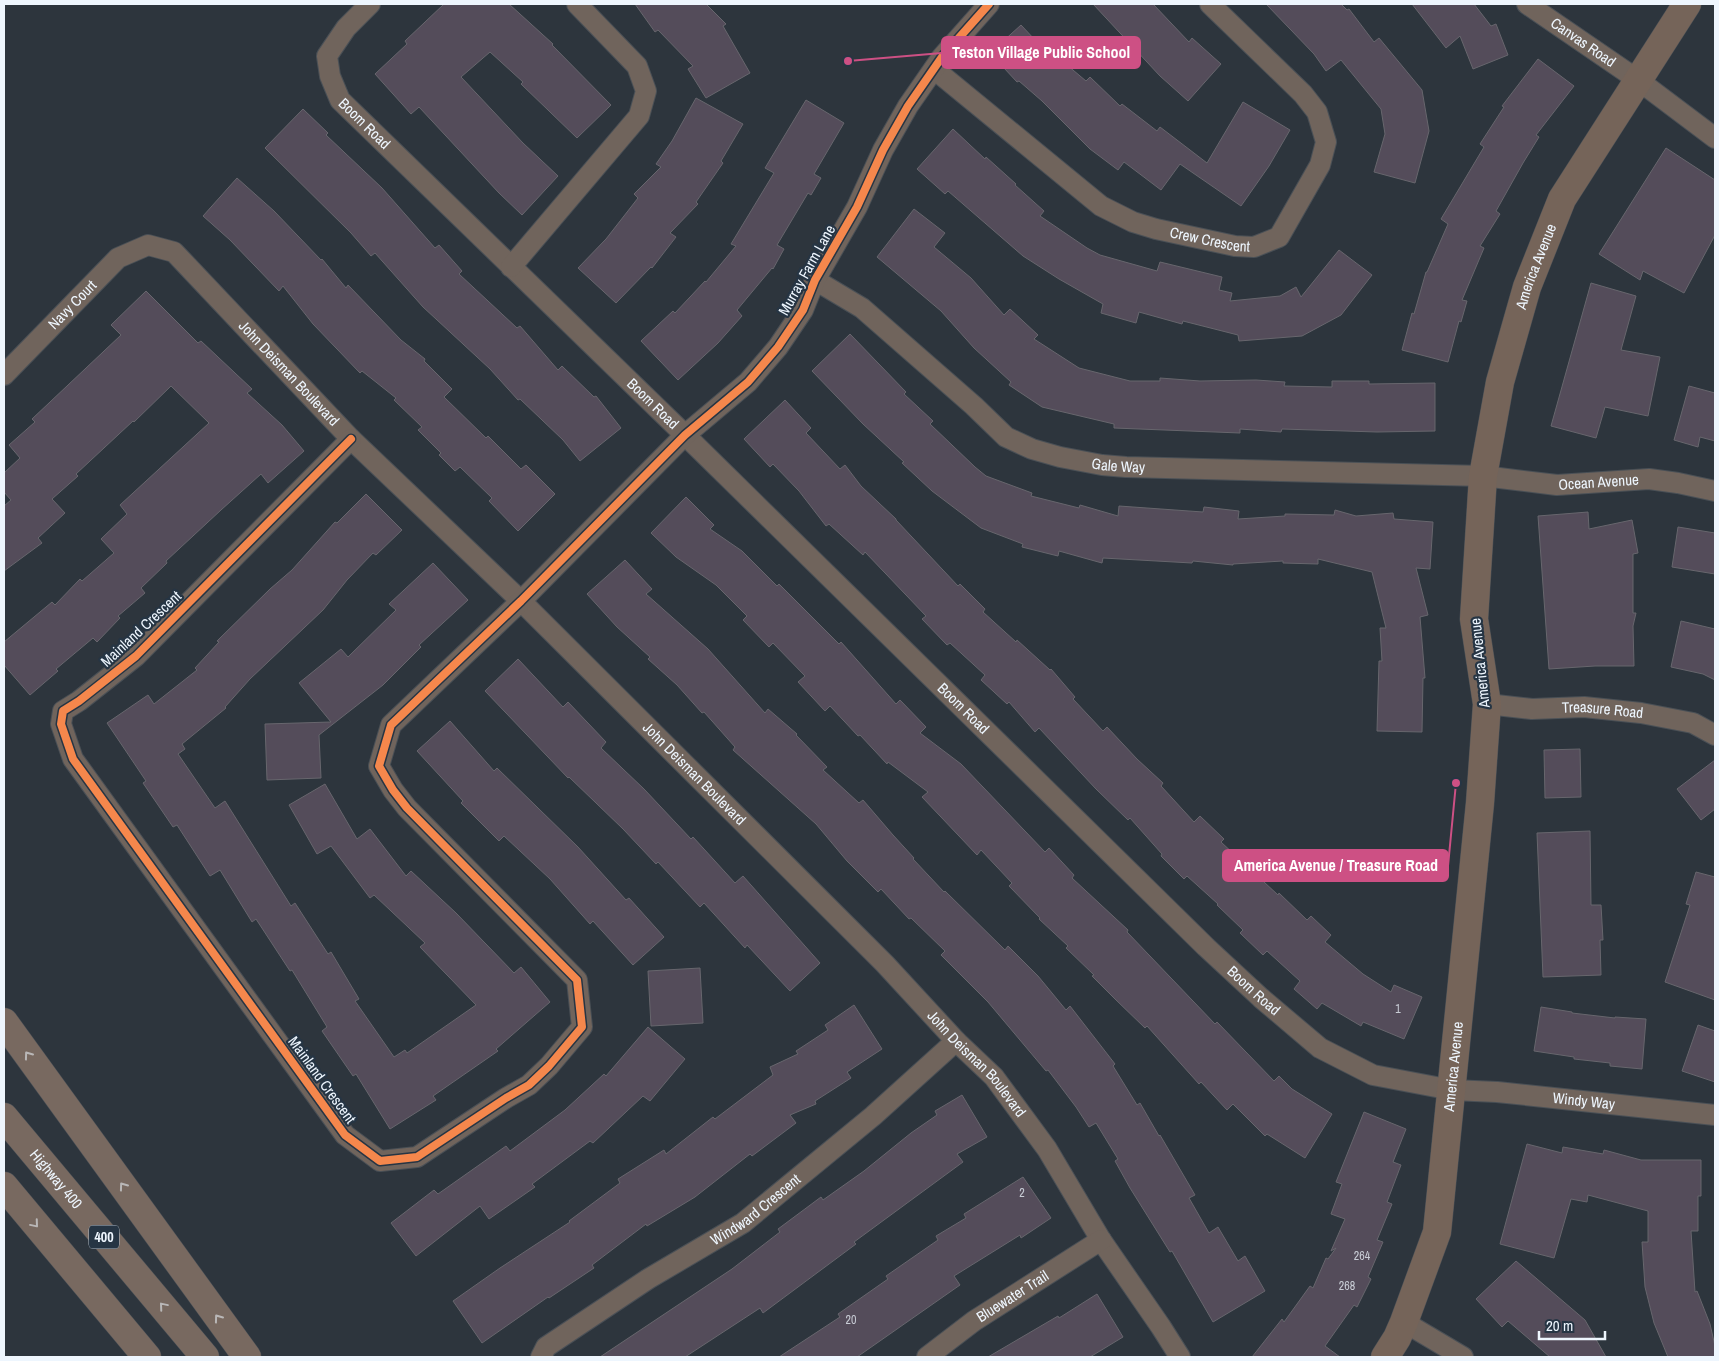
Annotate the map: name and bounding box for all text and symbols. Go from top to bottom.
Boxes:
street label: Canvas Road [1547,12,1620,72]
callout: Teston Village Public School [942,37,1140,68]
text: Teston Village Public School [952,41,1130,63]
street label: Boom Road [334,93,395,153]
street label: America Avenue [1510,220,1561,313]
street label: Murray Farm Lane [773,221,840,319]
street label: Crew Crescent [1168,221,1251,257]
street label: Navy Court [43,275,101,334]
street label: John Deisman Boulevard [234,316,344,430]
street label: Boom Road [623,373,684,434]
street label: Gale Way [1090,452,1146,477]
street label: Ocean Avenue [1558,469,1640,495]
street label: Mainland Crescent [96,585,186,672]
street label: America Avenue [1464,617,1495,710]
street label: Boom Road [933,678,994,738]
street label: Treasure Road [1561,696,1644,723]
street label: John Deisman Boulevard [638,717,751,830]
callout: America Avenue / Treasure Road [1223,850,1448,881]
text: America Avenue / Treasure Road [1234,854,1438,876]
street label: Boom Road [1223,961,1285,1020]
house number: 1 [1395,1001,1401,1017]
street label: John Deisman Boulevard [923,1005,1031,1121]
street label: America Avenue [1438,1021,1468,1113]
street label: Mainland Crescent [284,1032,362,1128]
one-way arrow [25,1052,33,1061]
street label: Windy Way [1552,1087,1617,1114]
street label: Highway 400 [25,1144,88,1213]
street label: Windward Crescent [706,1168,805,1250]
one-way arrow [120,1182,129,1192]
house number: 2 [1019,1185,1025,1201]
one-way arrow [29,1218,38,1227]
road number: 400 [89,1226,119,1248]
house number: 264 [1354,1248,1371,1264]
street label: Bluewater Trail [972,1265,1053,1327]
house number: 268 [1339,1278,1355,1294]
one-way arrow [159,1303,168,1312]
scale bar [1539,1308,1605,1340]
house number: 20 [846,1312,856,1328]
one-way arrow [216,1315,224,1324]
text: 20 m [1546,1315,1573,1336]

